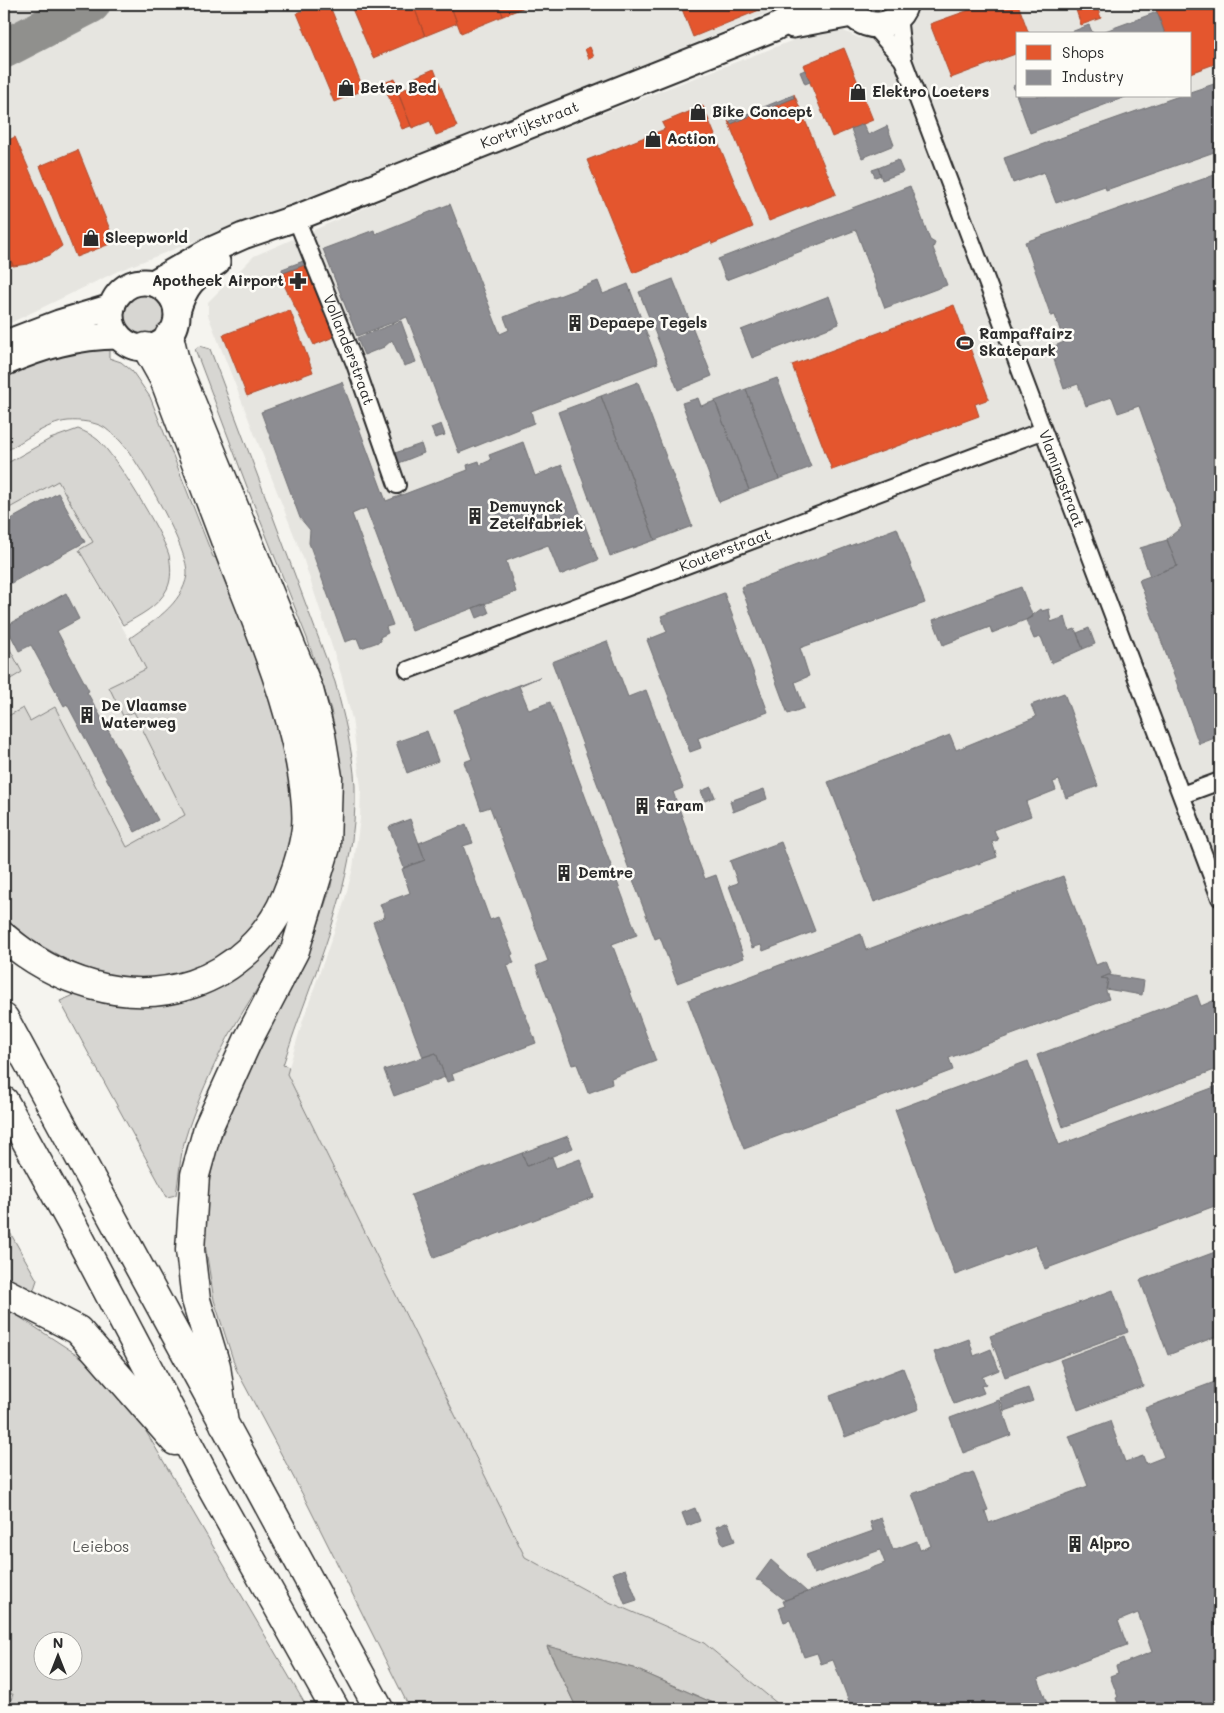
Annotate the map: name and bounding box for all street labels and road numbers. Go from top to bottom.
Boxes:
street label: Kortrijkstraat [477,96,581,153]
street label: Vollanderstraat [319,291,379,408]
street label: Vlamingstraat [1035,427,1090,530]
street label: Kouterstraat [676,523,774,576]

